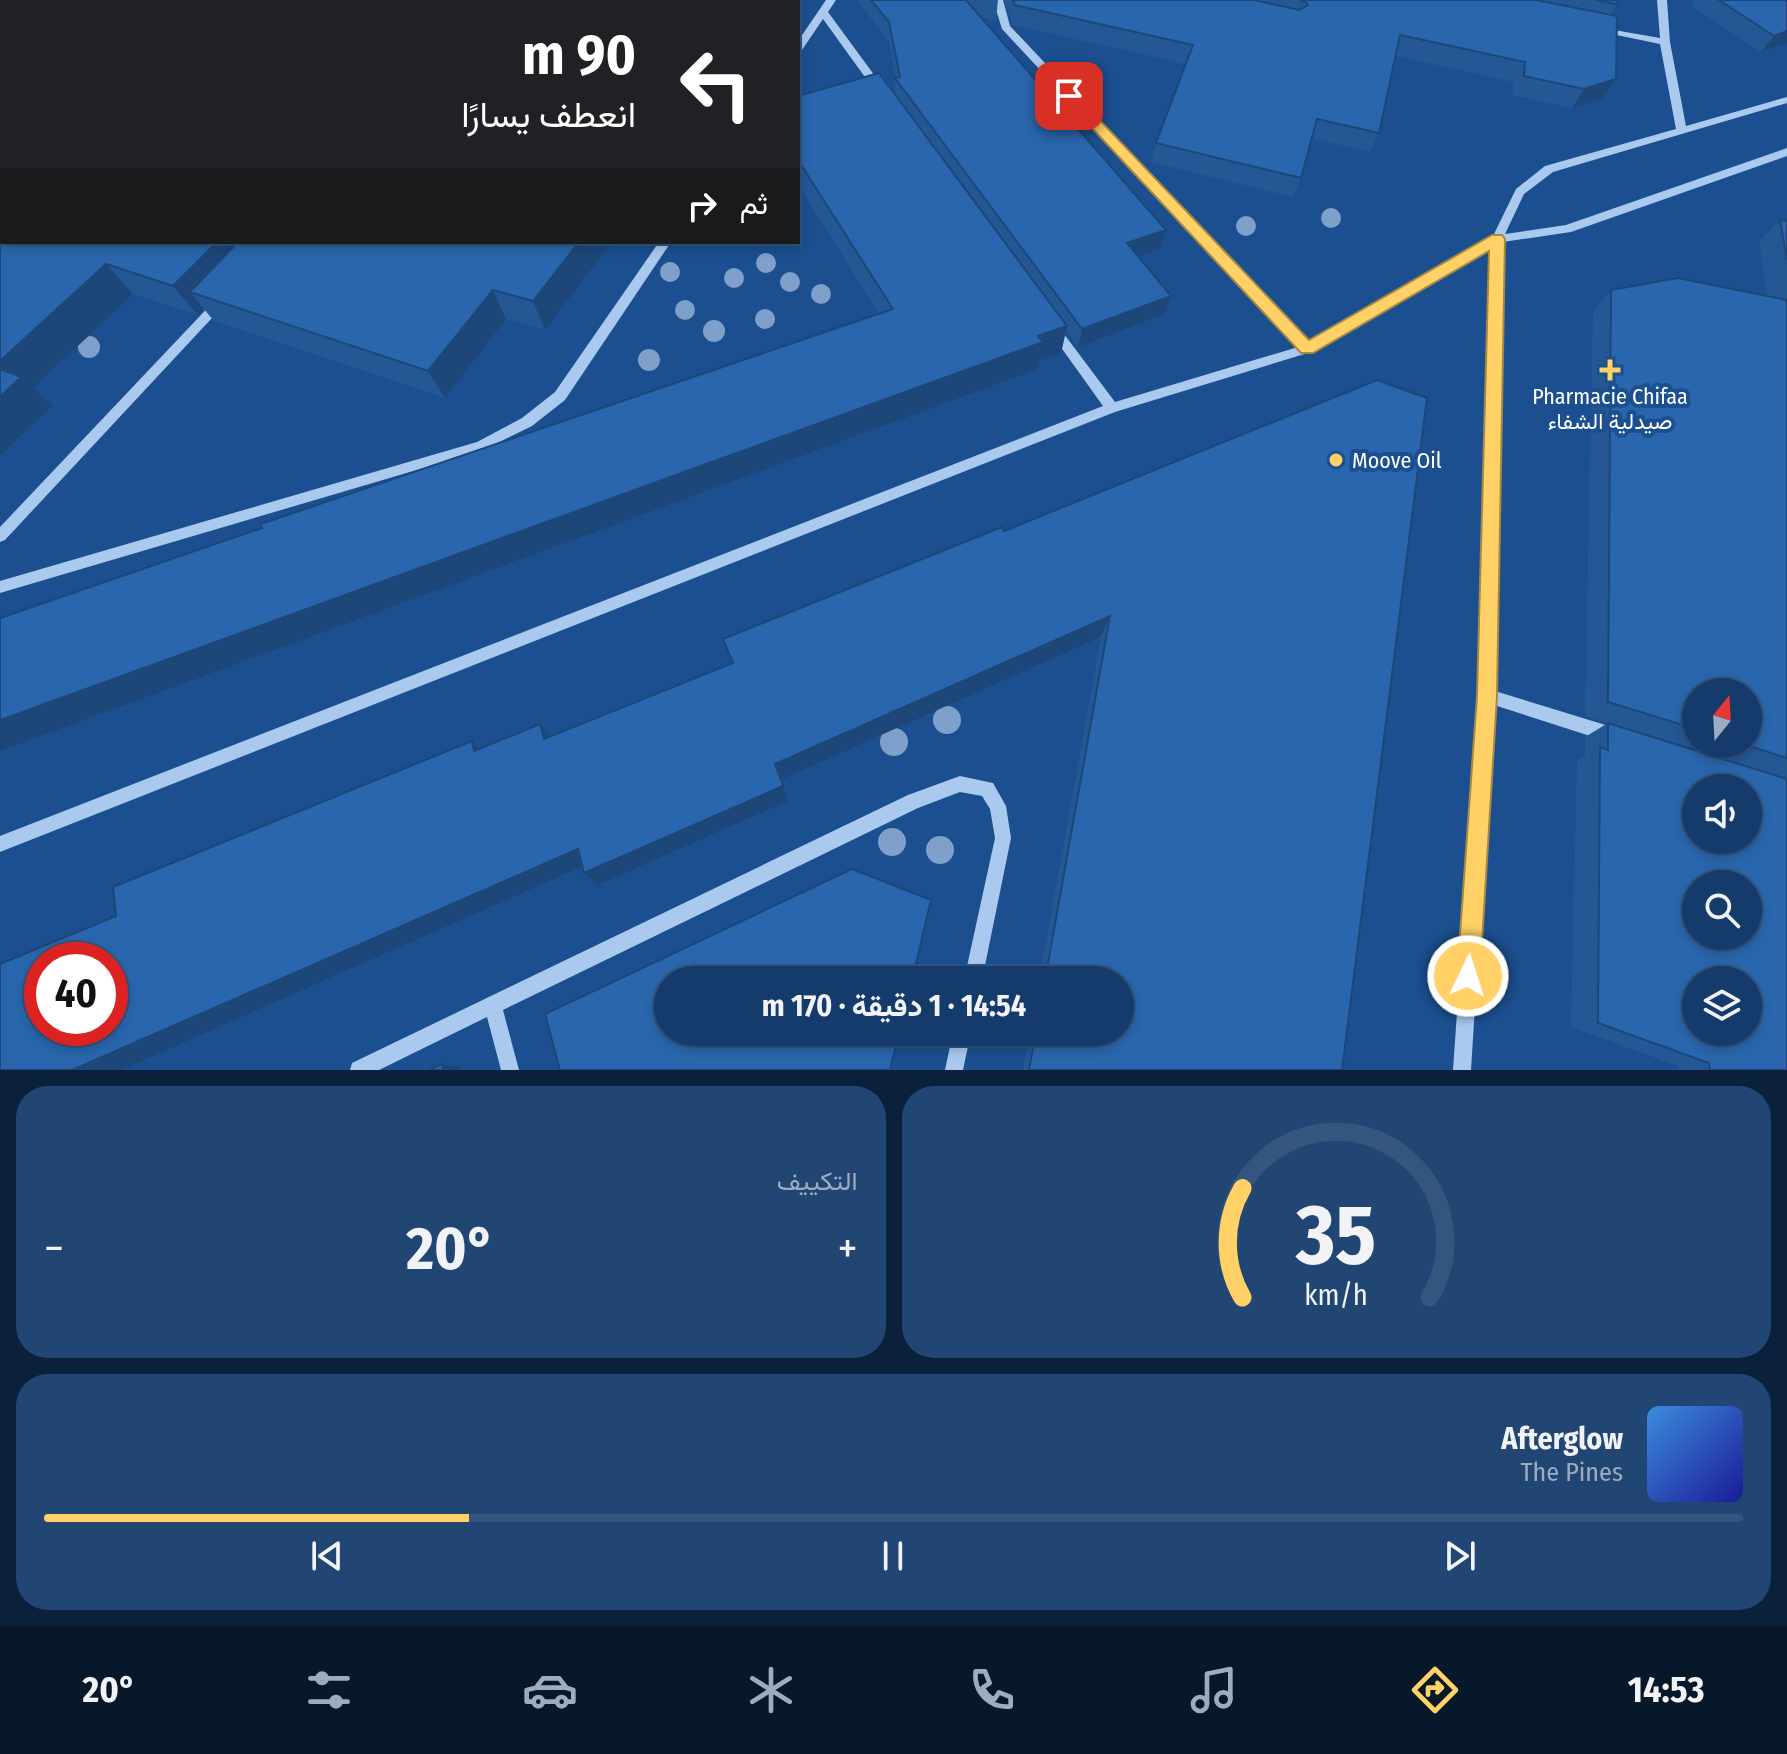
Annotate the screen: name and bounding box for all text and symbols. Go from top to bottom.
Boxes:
text: 90 m [522,22,636,89]
icon: left [664,32,768,136]
pin [1035,62,1103,130]
icon: arrive [1047,74,1091,118]
text: انعطف يسارًا [461,93,636,137]
icon: right [680,184,724,228]
text: ثم [740,186,768,222]
marker: Pharmacie Chifaa صيدلية الشفاء [1601,361,1619,379]
place label: Pharmacie Chifaa صيدلية الشفاء [1532,383,1688,435]
place label: Moove Oil [1352,447,1442,474]
marker: Moove Oil [1327,451,1345,469]
north arrow [1682,678,1762,758]
map controls [1682,678,1762,1046]
button: sound [1682,774,1762,854]
button: search [1682,870,1762,950]
position arrow [1426,934,1510,1018]
speed limit sign: 40 [24,942,128,1046]
button: layers [1682,966,1762,1046]
text: 14:54 · 1 دقيقة · 170 m [762,988,1026,1024]
text: التكييف [777,1166,858,1197]
text: 35 [1295,1186,1376,1286]
text: 20° [406,1213,495,1285]
text: − [44,1222,64,1275]
text: + [837,1222,857,1275]
text: km/h [1304,1278,1368,1313]
text: Afterglow [1501,1421,1623,1457]
text: The Pines [1521,1457,1623,1488]
icon: previous [305,1534,349,1578]
icon: pause [871,1534,915,1578]
icon: next [1438,1534,1482,1578]
icon: filters [301,1662,357,1718]
icon: car [522,1662,578,1718]
icon: climate [743,1662,799,1718]
icon: phone [964,1662,1020,1718]
icon: music [1186,1662,1242,1718]
icon: directions [1407,1662,1463,1718]
text: 20° [83,1668,136,1712]
text: 14:53 [1628,1668,1704,1712]

